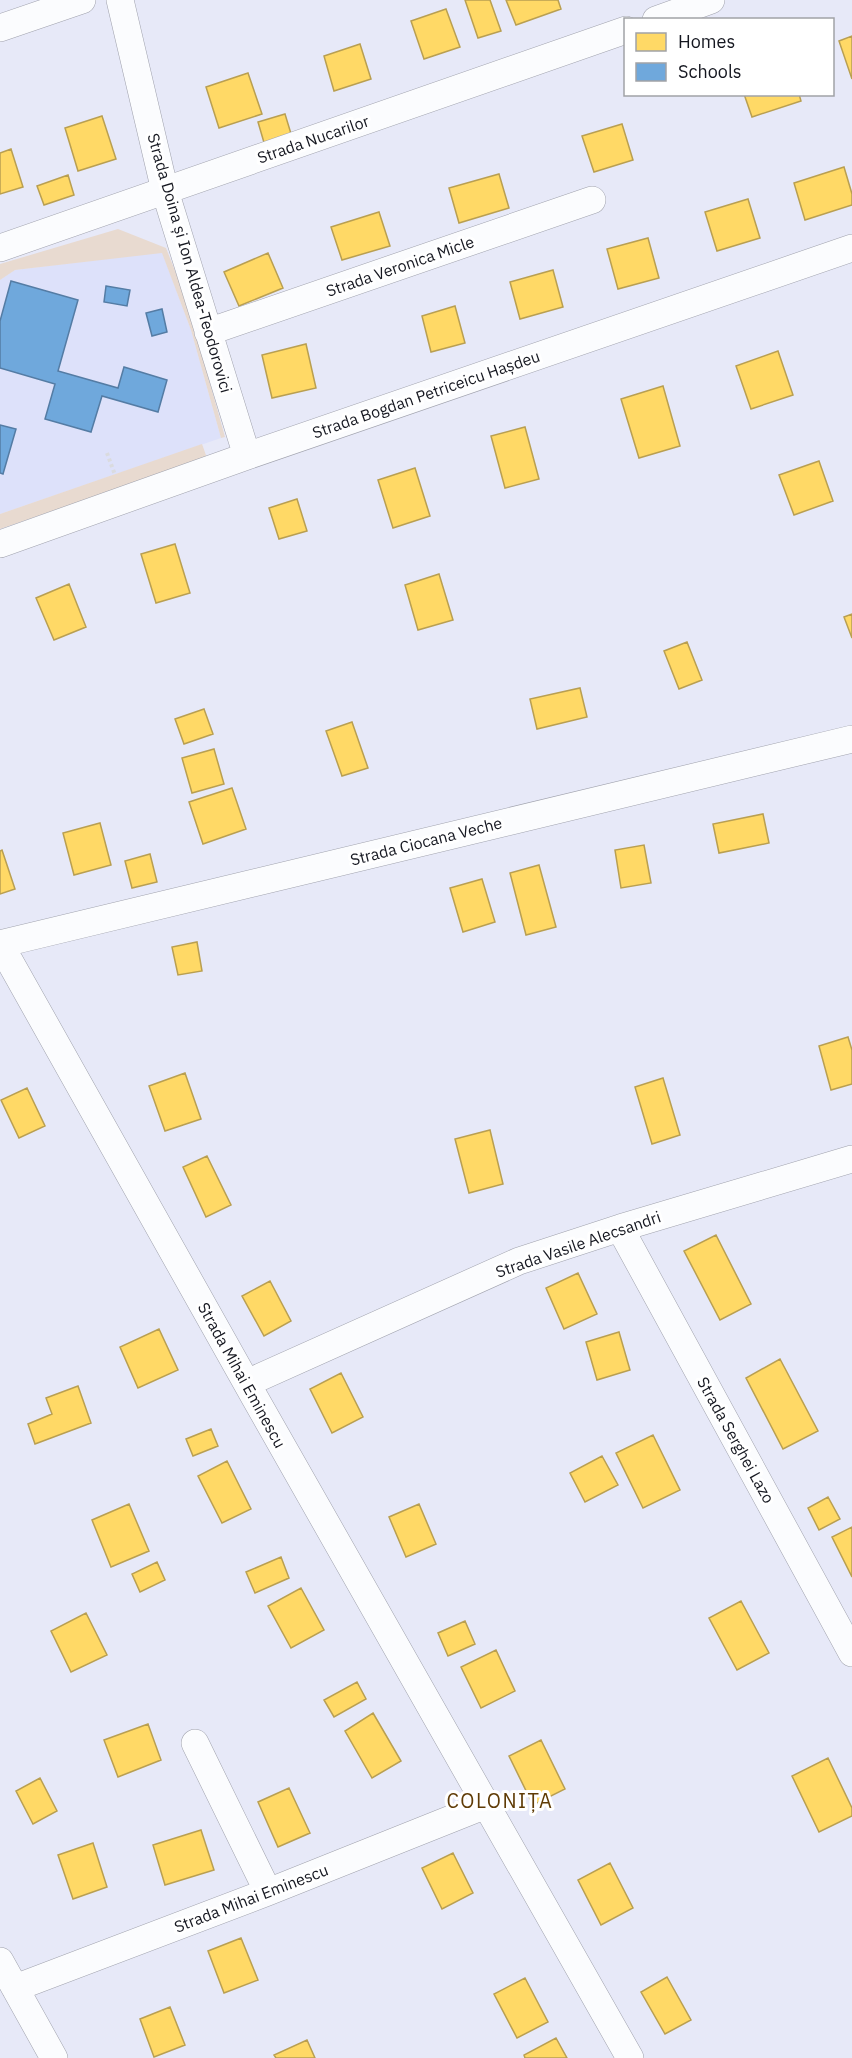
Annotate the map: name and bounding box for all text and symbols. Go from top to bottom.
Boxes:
legend [624,18,834,96]
text: Homes [678,30,735,53]
text: Schools [678,60,742,83]
street label: Strada Nucarilor [254,110,372,167]
street label: Strada Doina și Ion Aldea-Teodorovici [143,131,237,395]
street label: Strada Veronica Micle [323,231,477,301]
street label: Strada Bogdan Petriceicu Hașdeu [310,346,542,442]
street label: Strada Ciocana Veche [348,812,504,870]
street label: Strada Vasile Alecsandri [493,1206,663,1282]
street label: Strada Mihai Eminescu [194,1299,290,1451]
street label: Strada Serghei Lazo [693,1373,779,1507]
district label: COLONIȚA [447,1787,553,1814]
street label: Strada Mihai Eminescu [171,1859,331,1937]

